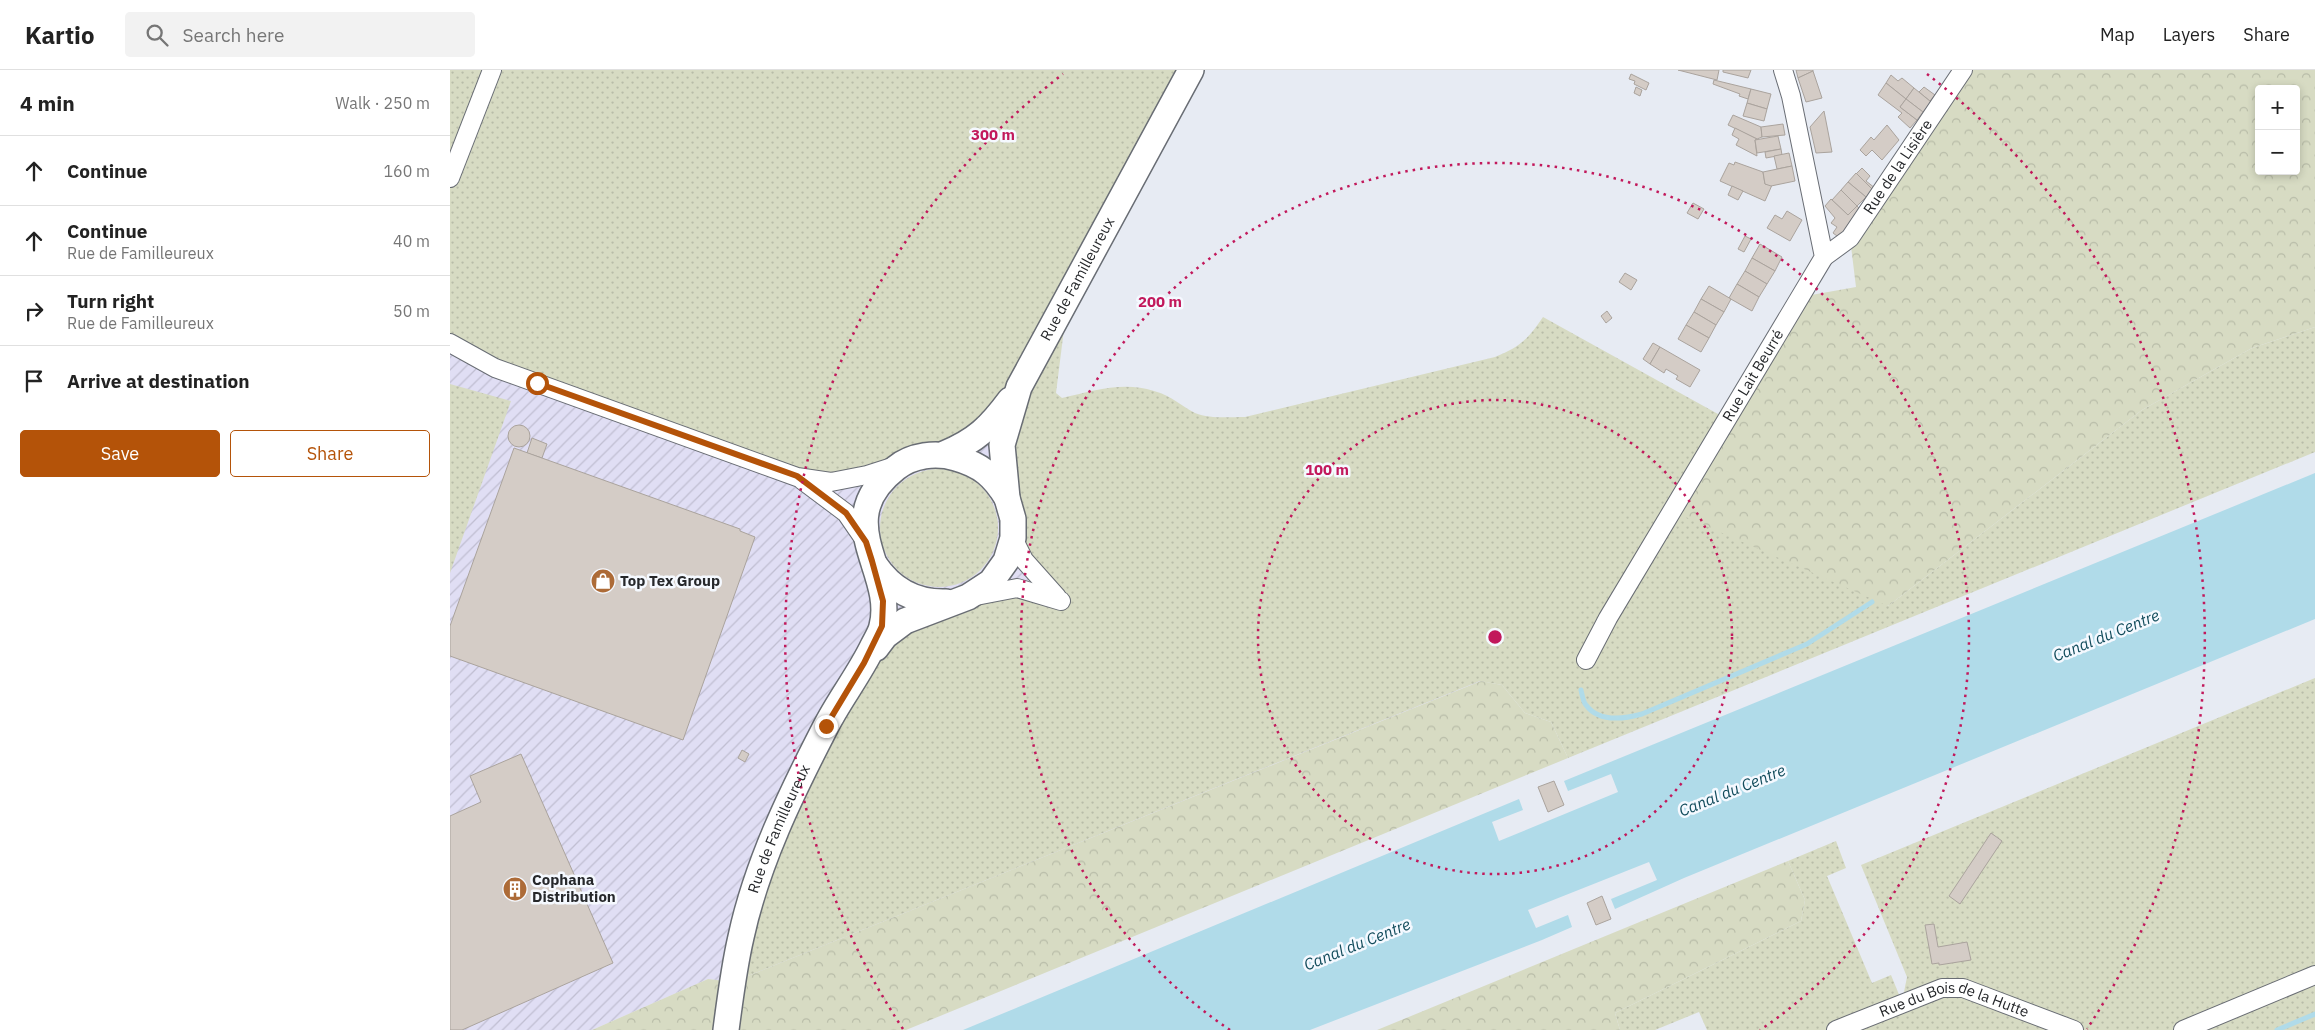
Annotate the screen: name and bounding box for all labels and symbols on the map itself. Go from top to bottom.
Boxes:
street label: Rue de la Lisière [1859,115,1936,218]
text: 300 m [971,125,1015,144]
street label: Rue de Familleureux [1036,213,1119,344]
text: 200 m [1138,292,1182,311]
street label: Rue Lait Beurré [1718,326,1787,425]
route start [526,372,549,395]
text: 100 m [1305,460,1349,479]
shop icon: Top Tex Group [590,568,616,594]
place label: Top Tex Group [620,571,720,590]
water label: Canal du Centre [2050,605,2162,665]
centre of rings [1486,628,1504,646]
route end [815,715,838,738]
water label: Canal du Centre [1676,760,1788,820]
street label: Rue de Familleureux [743,761,814,895]
place label: Cophana Distribution [532,870,616,906]
building icon: Cophana Distribution [502,876,528,902]
water label: Canal du Centre [1301,914,1413,974]
text: Rue du Bois de la Hutte [1876,977,2032,1021]
street label: Rue du Bois de la Hutte [1876,1006,2034,1024]

